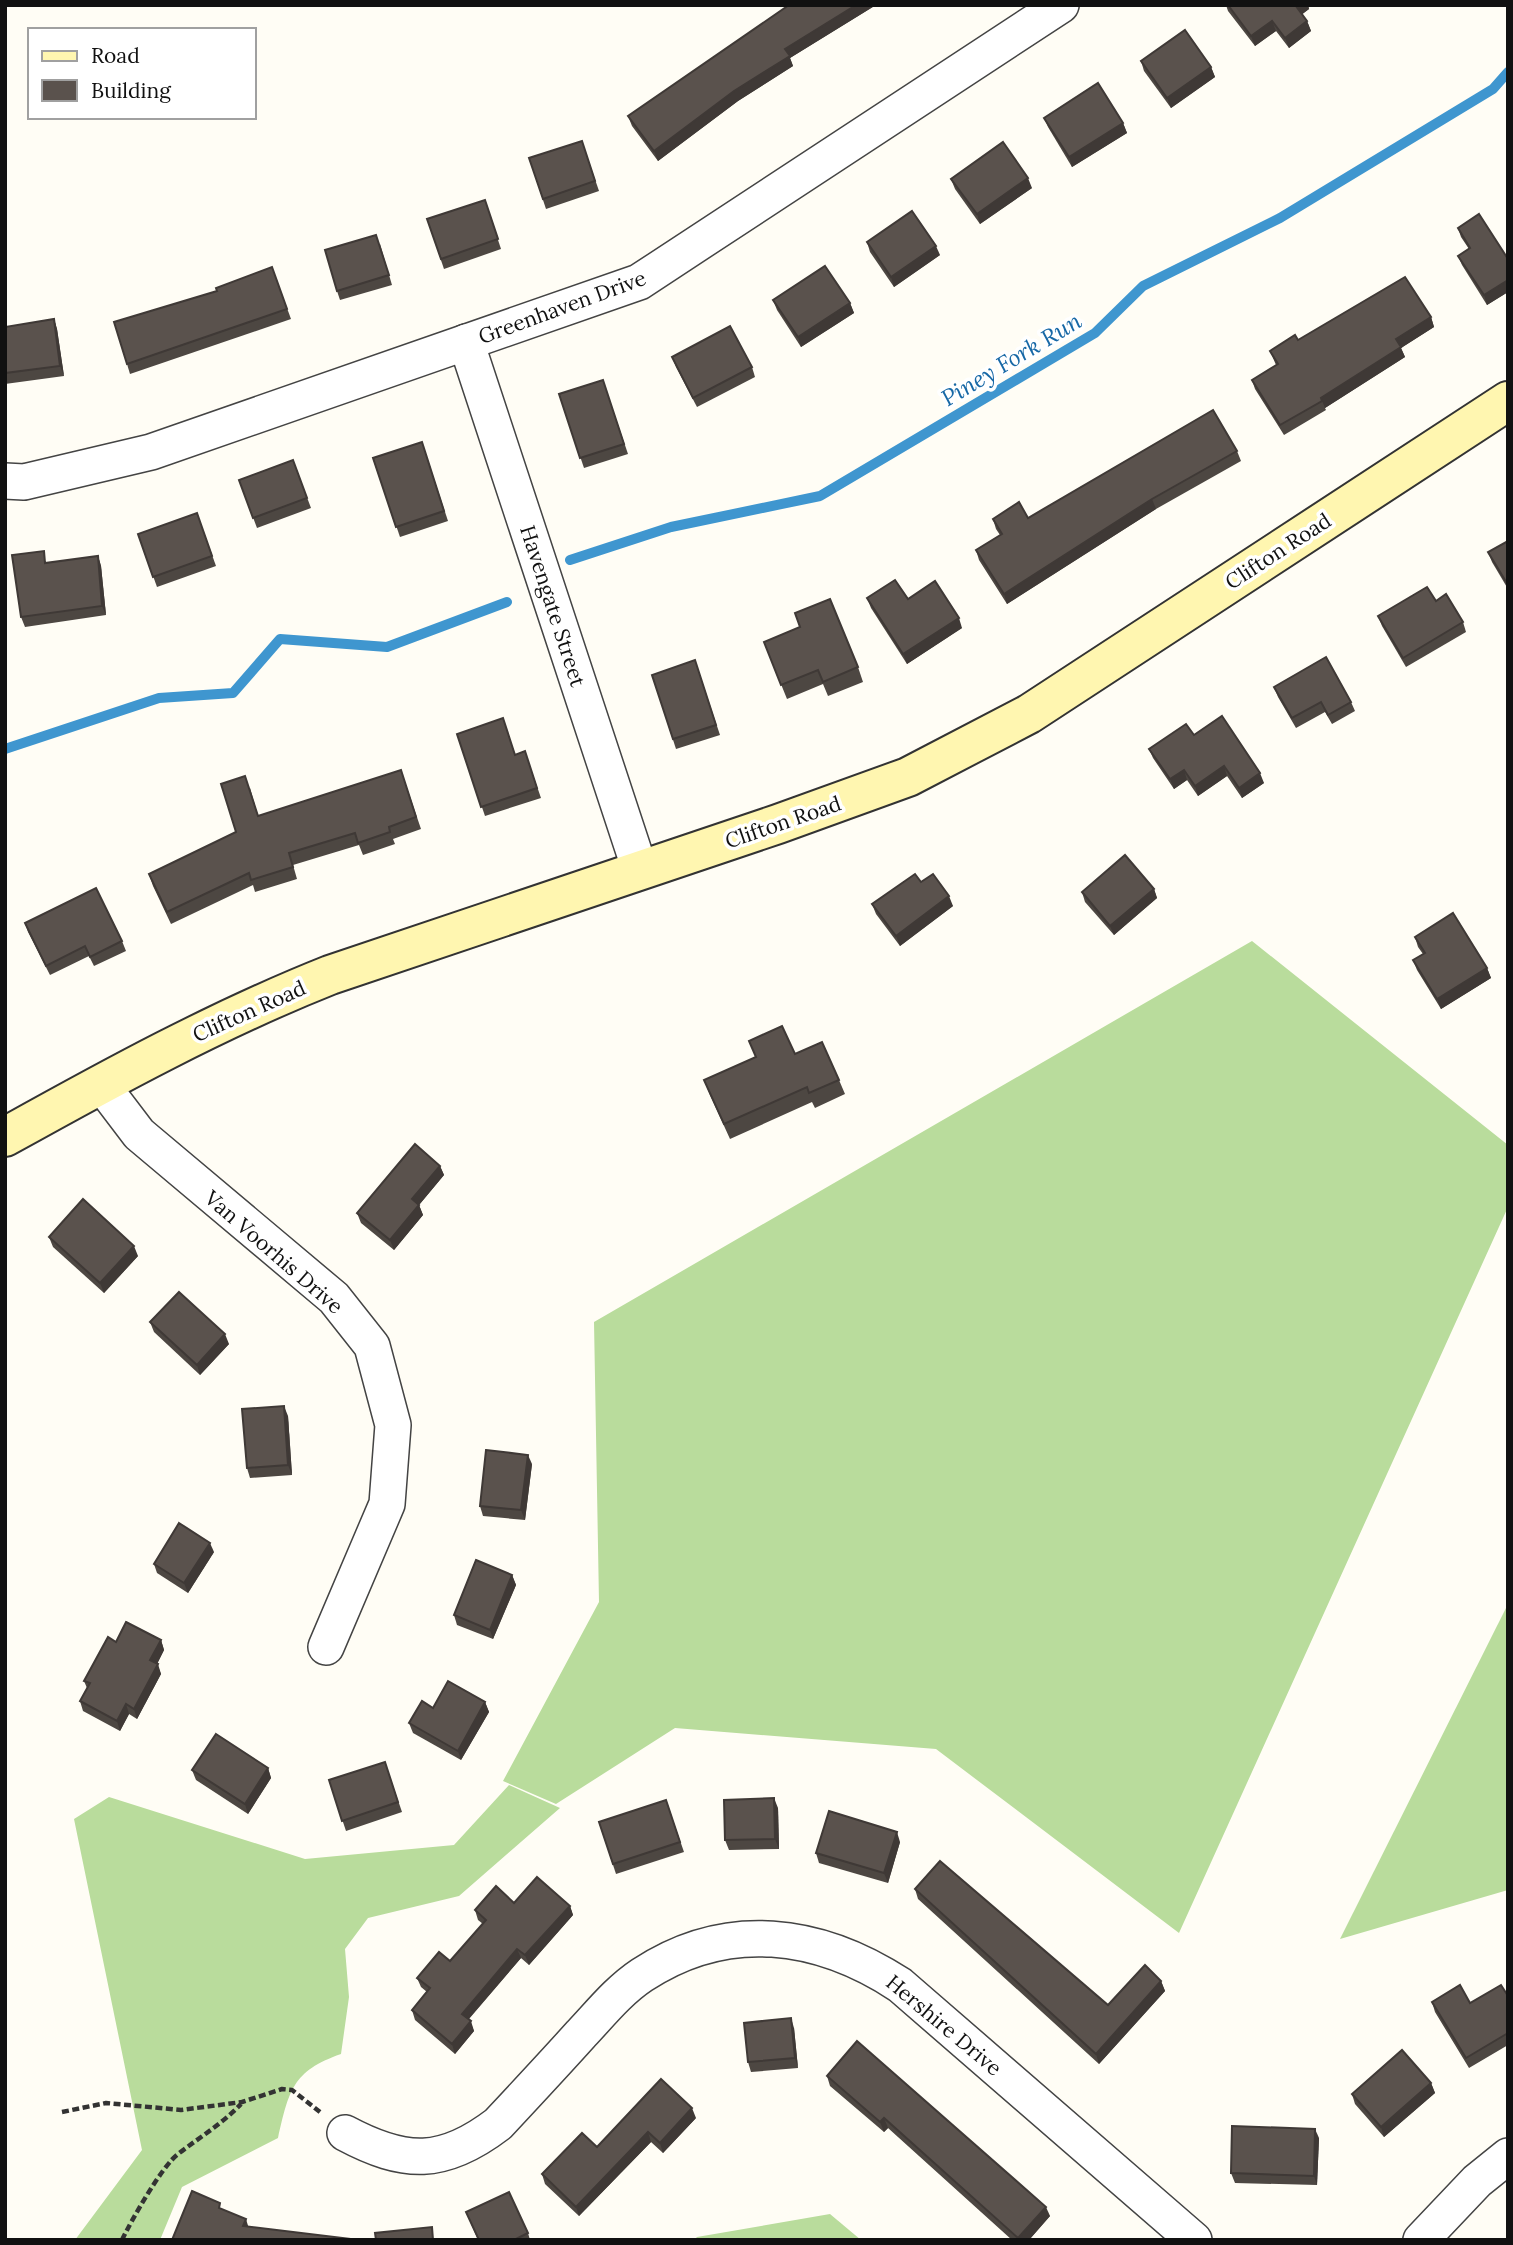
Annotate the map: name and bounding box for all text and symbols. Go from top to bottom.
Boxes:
legend [28,28,256,119]
text: Road [91,42,140,69]
text: Building [91,77,171,104]
street label: Greenhaven Drive [475,264,649,350]
water label: Piney Fork Run [936,306,1086,412]
street label: Clifton Road [1220,507,1336,595]
street label: Havengate Street [514,522,592,691]
street label: Clifton Road [721,790,845,854]
street label: Clifton Road [188,974,310,1048]
street label: Van Voorhis Drive [198,1184,349,1320]
street label: Hershire Drive [881,1969,1007,2081]

